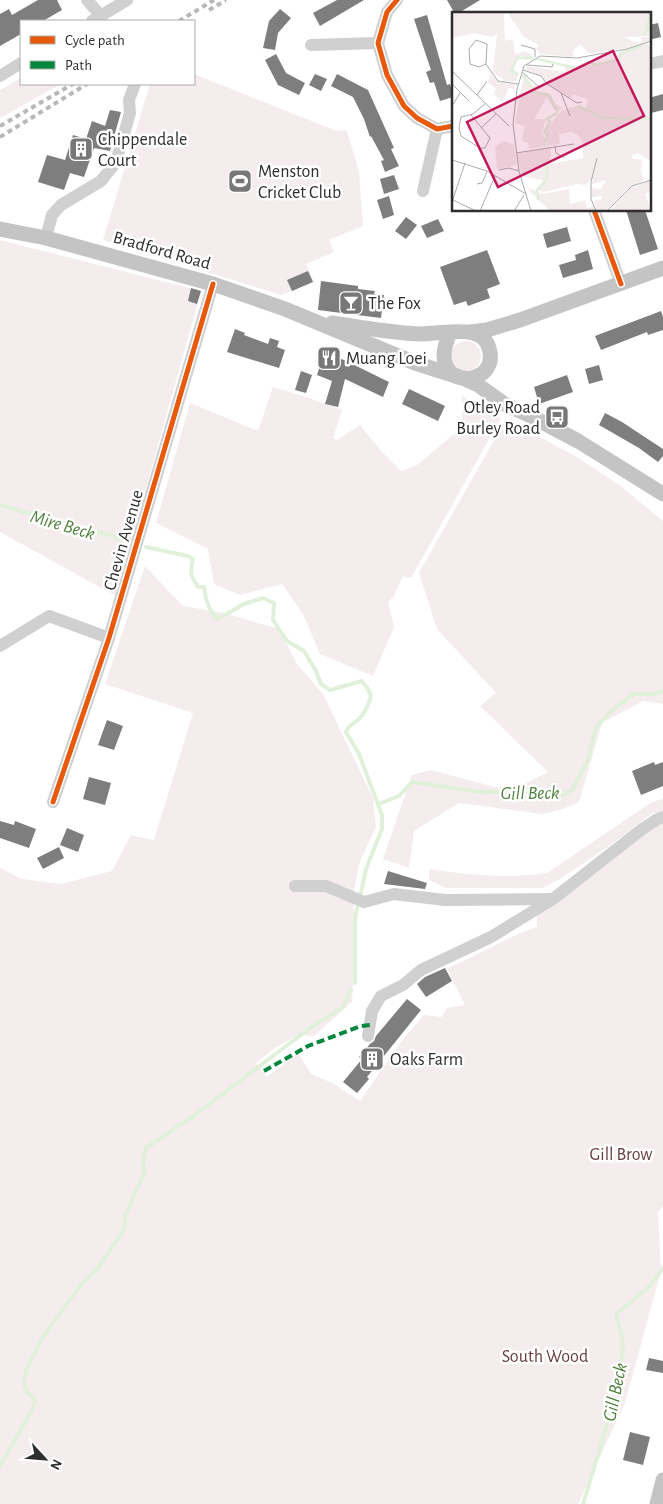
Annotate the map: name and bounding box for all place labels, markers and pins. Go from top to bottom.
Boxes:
place label: Chippendale Court [98,131,187,170]
building icon: Chippendale Court [68,136,94,162]
place label: Menston Cricket Club [258,163,341,202]
sports icon: Menston Cricket Club [227,168,253,194]
bar icon: The Fox [338,290,364,316]
place label: The Fox [368,295,421,313]
restaurant icon: Muang Loei [316,345,342,371]
place label: Muang Loei [346,350,427,368]
place label: Otley Road Burley Road [456,399,540,438]
bus stop icon: Otley Road Burley Road [544,404,570,430]
building icon: Oaks Farm [359,1046,385,1072]
place label: Oaks Farm [390,1051,463,1069]

